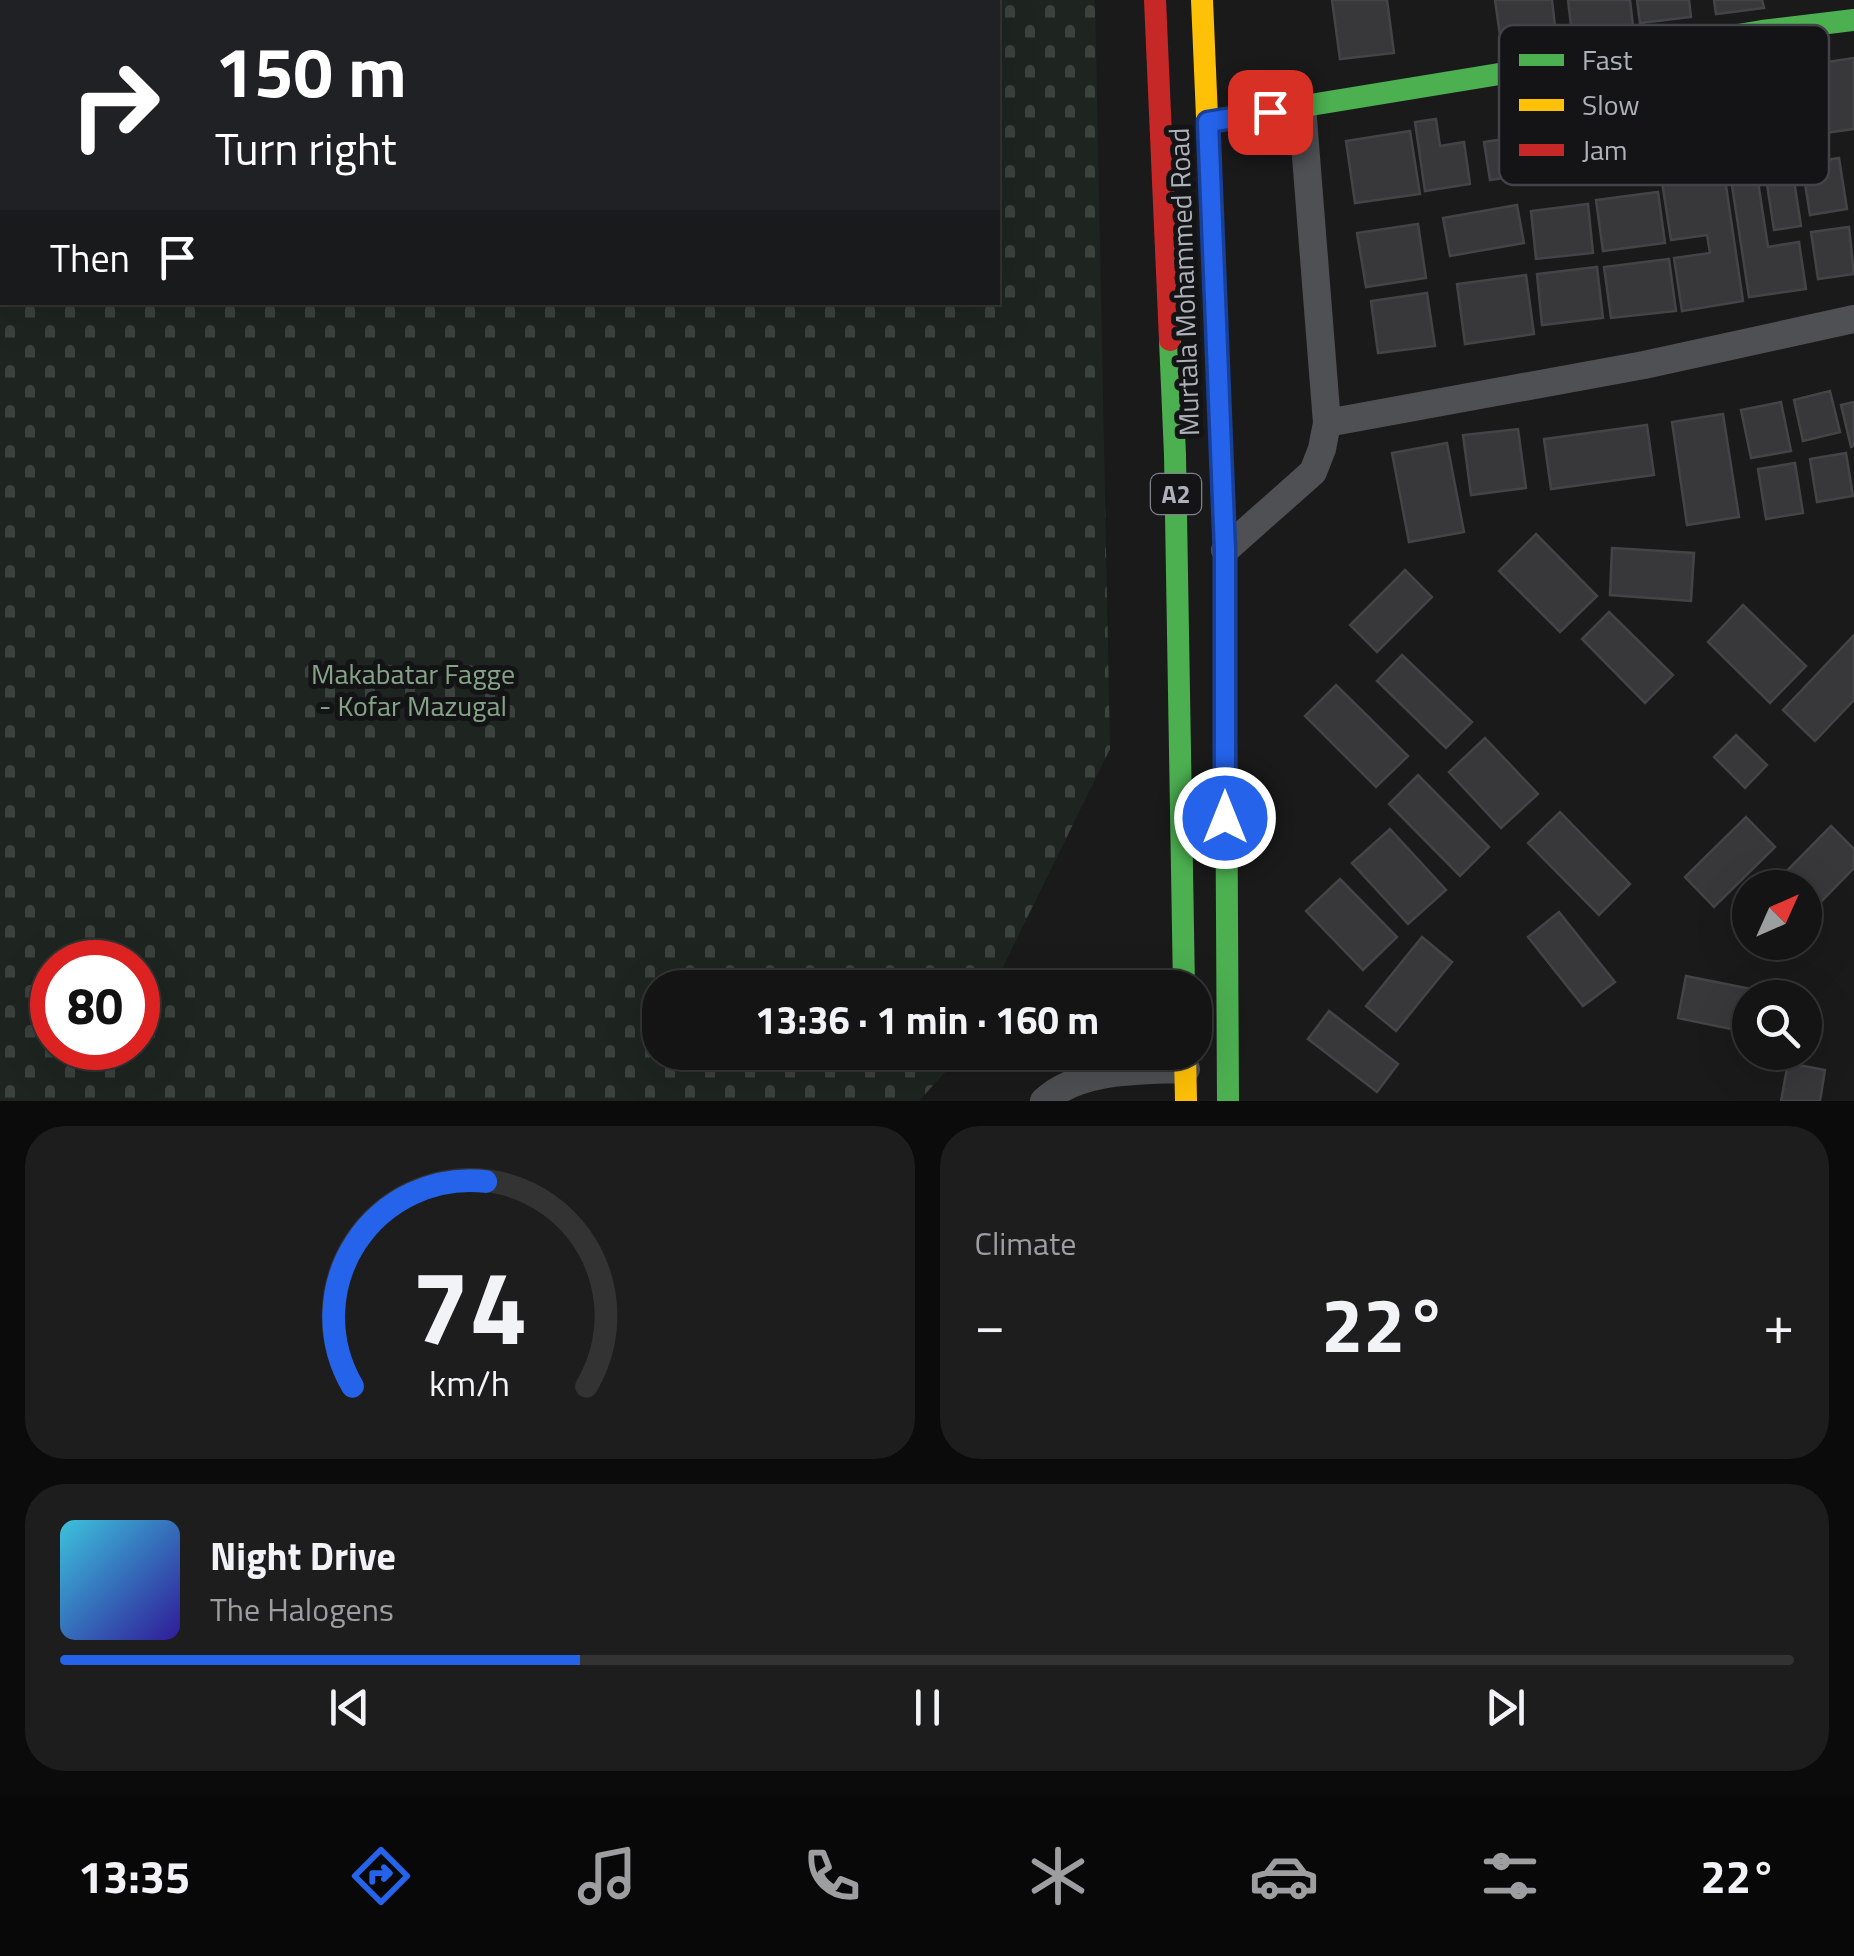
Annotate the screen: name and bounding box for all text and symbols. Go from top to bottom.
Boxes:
text: 150 m [215,18,407,124]
legend [1499,25,1829,185]
text: Fast [1582,38,1633,81]
icon: right [50,40,180,170]
pin [1228,70,1313,155]
text: Slow [1582,83,1640,126]
icon: arrive [1243,85,1298,140]
text: Turn right [215,114,397,182]
street label: Murtala Mohammed Road [1157,127,1210,437]
text: Jam [1582,128,1628,171]
text: Then [50,229,130,287]
icon: arrive [150,230,205,285]
road number: A2 [1151,474,1201,514]
park label: Makabatar Fagge - Kofar Mazugal [311,652,515,727]
position arrow [1173,766,1277,870]
north arrow [1732,870,1822,960]
map controls [1732,870,1822,1070]
speed limit sign: 80 [30,940,160,1070]
button: search [1732,980,1822,1070]
text: 13:36 · 1 min · 160 m [755,991,1099,1049]
text: Climate [975,1219,1076,1267]
text: 74 [412,1226,528,1384]
text: 22° [1321,1267,1447,1381]
text: − [975,1282,1005,1365]
text: + [1763,1282,1794,1365]
text: km/h [429,1355,510,1410]
text: Night Drive [210,1527,396,1585]
text: The Halogens [210,1585,394,1633]
icon: previous [322,1680,377,1735]
icon: pause [900,1680,955,1735]
icon: next [1478,1680,1533,1735]
icon: directions [346,1841,416,1911]
icon: music [572,1841,642,1911]
icon: phone [797,1841,867,1911]
icon: climate [1023,1841,1093,1911]
icon: car [1249,1841,1319,1911]
icon: filters [1475,1841,1545,1911]
text: 13:35 [78,1842,190,1910]
text: 22° [1700,1842,1776,1910]

